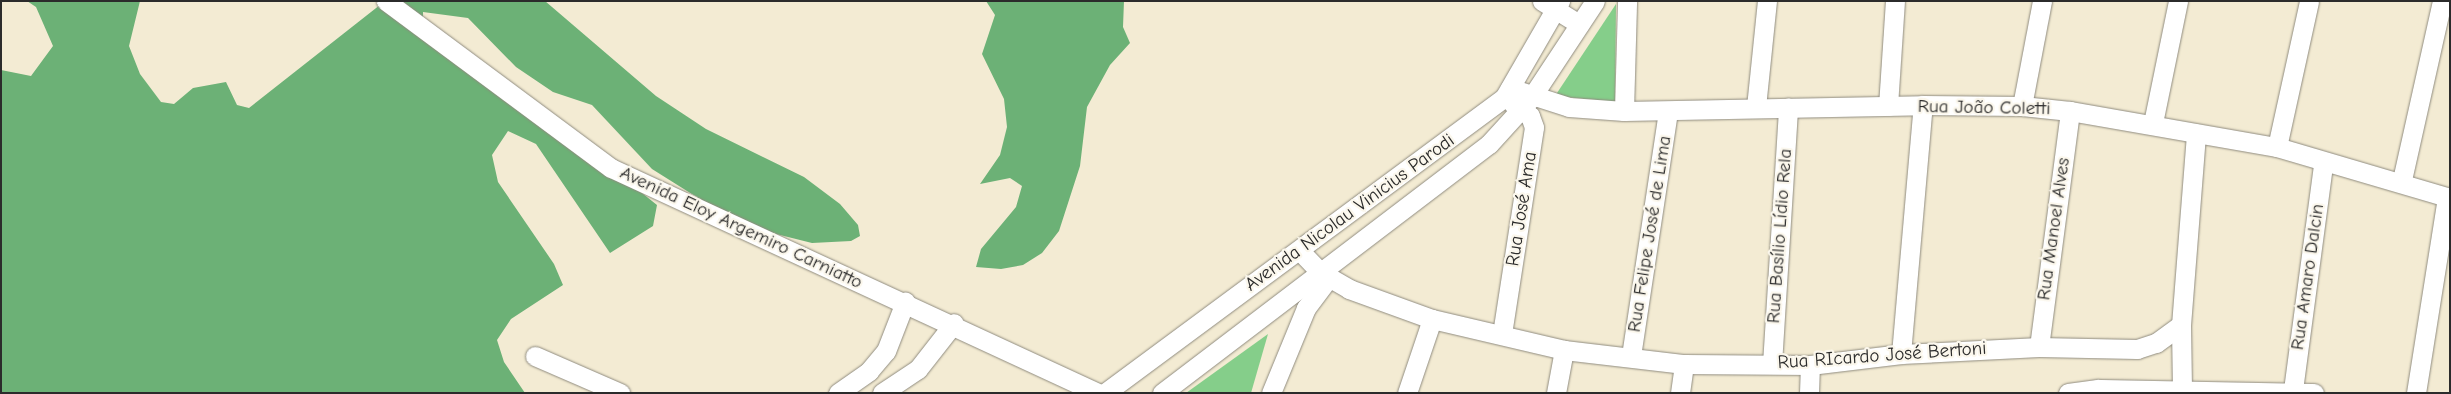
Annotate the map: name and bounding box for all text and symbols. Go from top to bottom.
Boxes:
street label: Rua João Coletti [1917,95,2051,121]
street label: Avenida Nicolau Vinicius Parodi [1241,129,1459,297]
street label: Rua Felipe José de Lima [1623,134,1677,334]
street label: Rua Basílio Lídio Rela [1763,148,1797,324]
street label: Rua José Ama [1502,150,1542,268]
street label: Rua Manoel Alves [2033,156,2075,302]
street label: Avenida Eloy Argemiro Carniatto [616,162,866,294]
street label: Rua Amaro Dalcin [2286,203,2330,351]
street label: Rua RIcardo José Bertoni [1777,337,1987,375]

